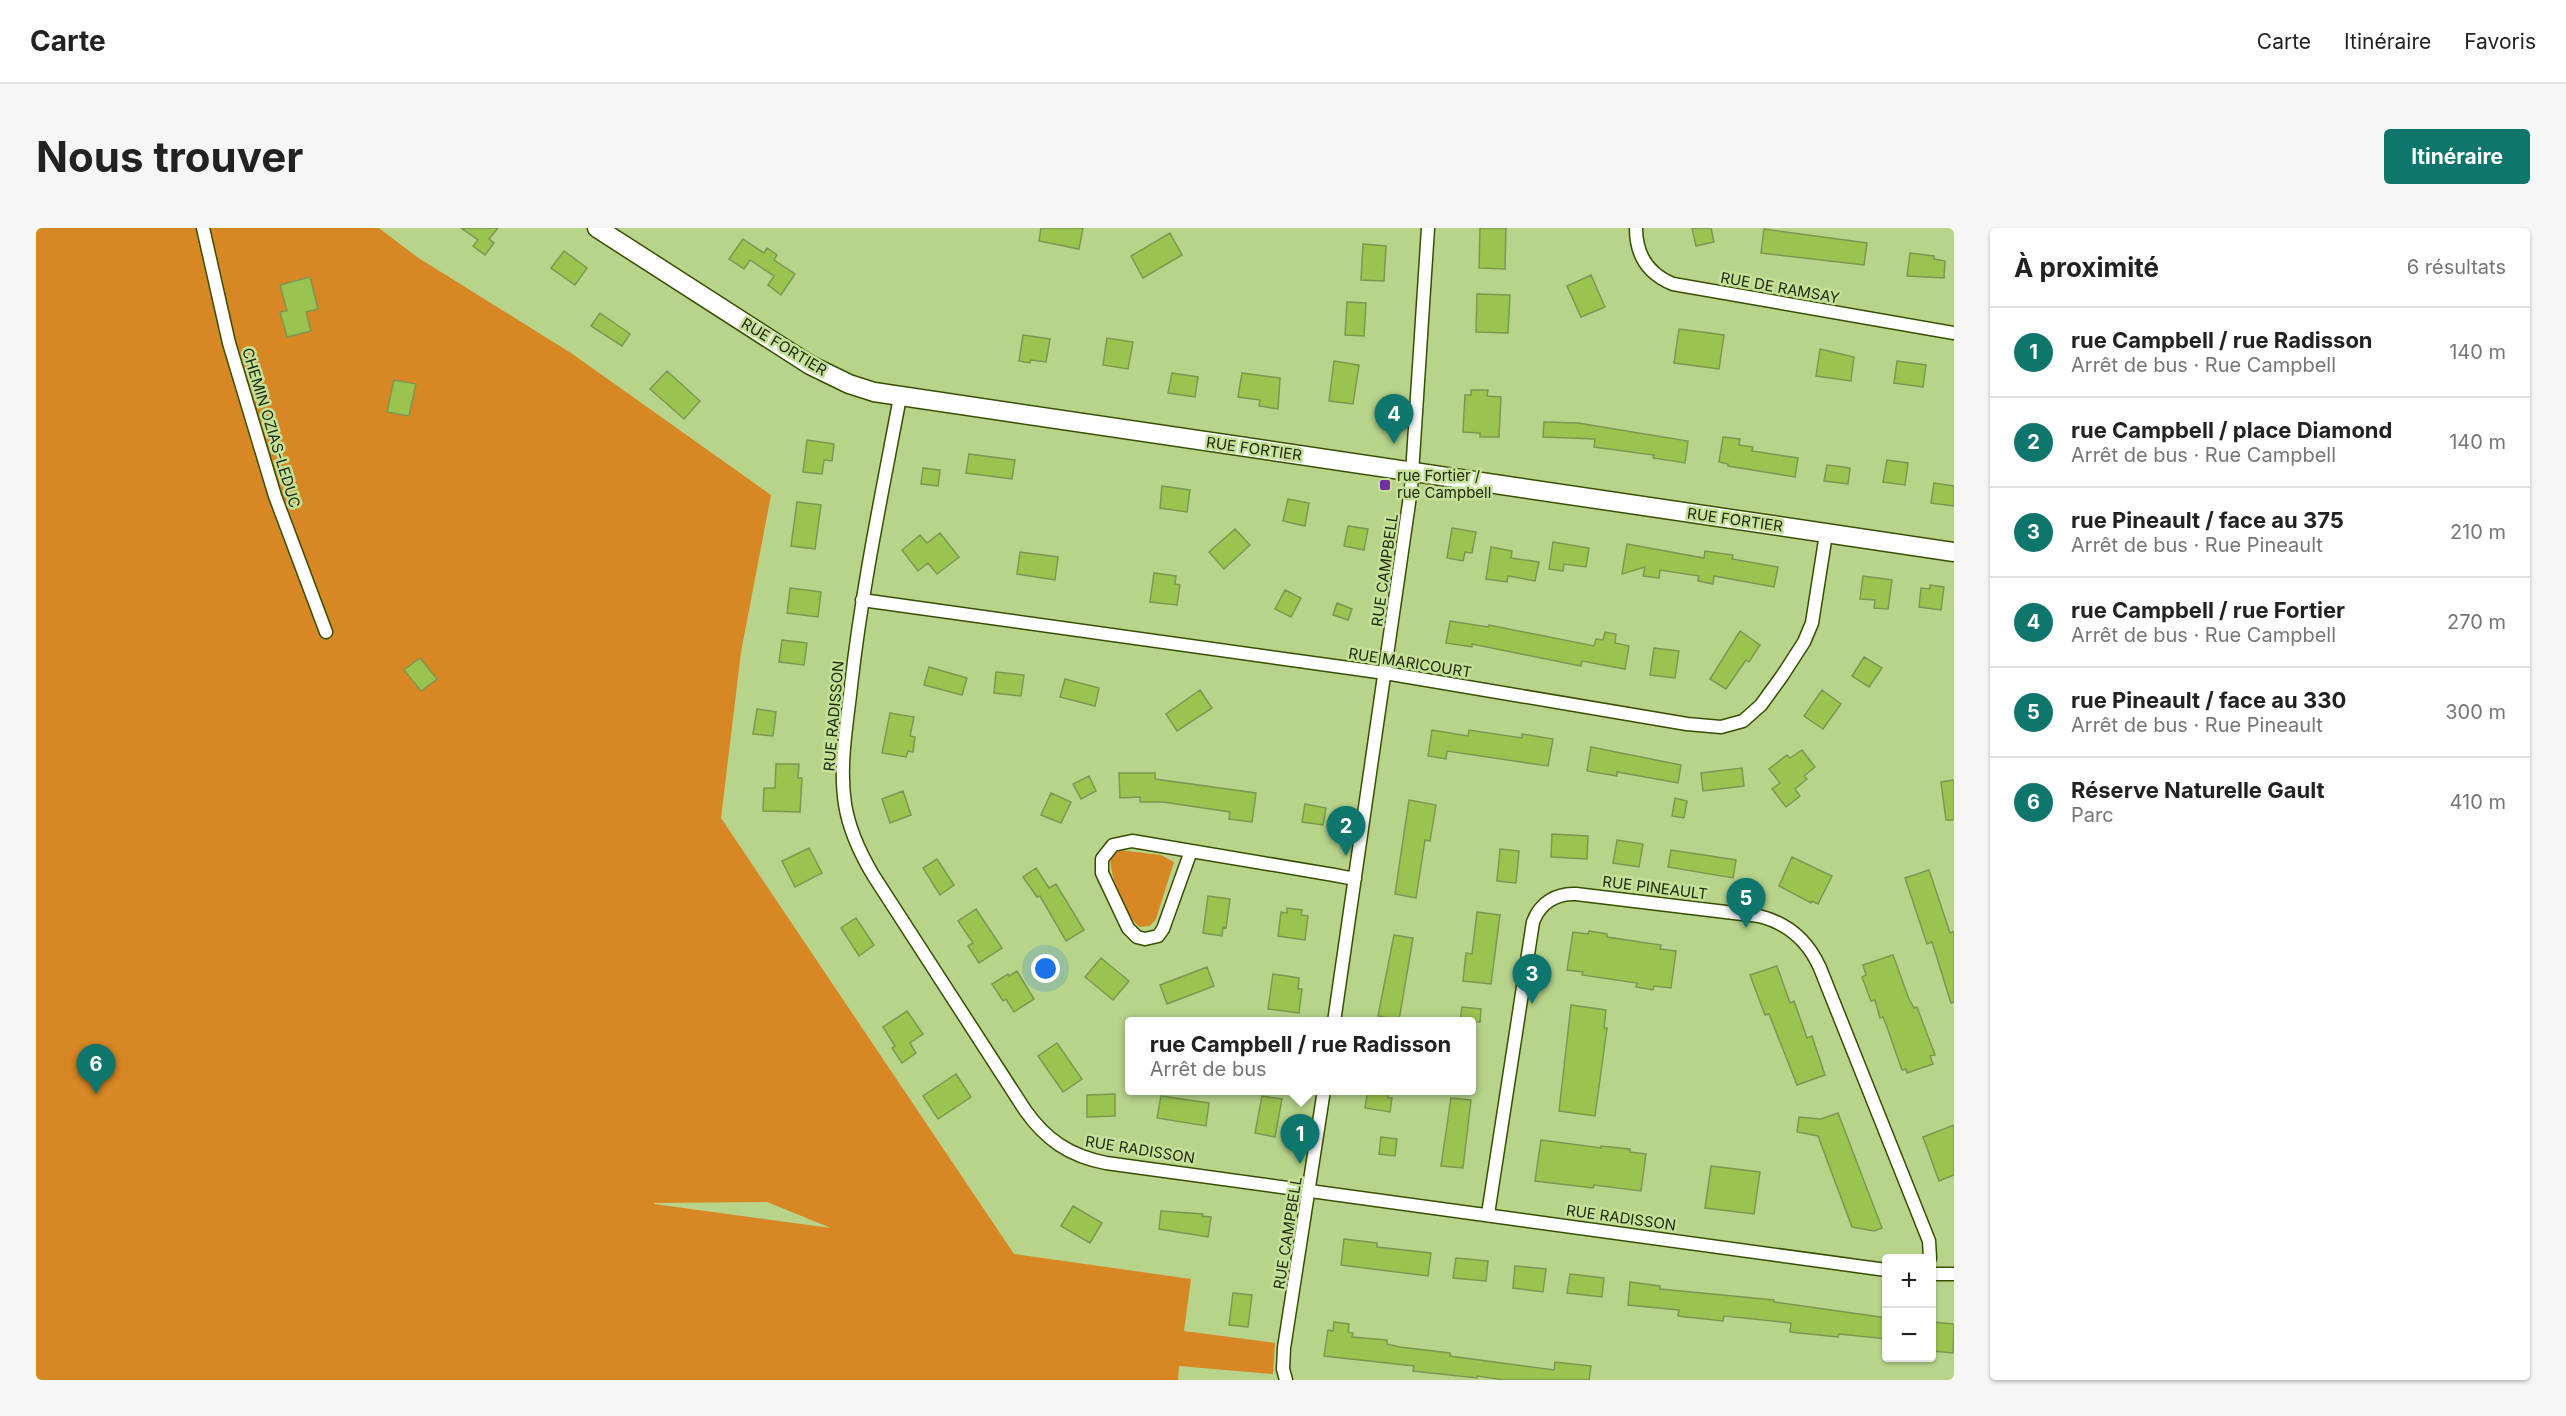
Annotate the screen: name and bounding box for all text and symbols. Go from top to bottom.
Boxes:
text: Carte [30,24,106,58]
text: Carte [2257,29,2311,54]
text: Itinéraire [2344,29,2431,54]
text: Favoris [2464,29,2536,54]
button: Itinéraire [2384,129,2530,184]
text: Nous trouver [36,131,303,182]
text: À proximité [2014,252,2159,283]
text: 6 résultats [2407,255,2506,279]
street label: RUE DE RAMSAY [1719,268,1841,307]
street label: RUE FORTIER [738,314,831,380]
text: rue Campbell / rue Radisson [2071,327,2373,353]
text: 1 [2029,340,2038,364]
text: 140 m [2449,340,2506,364]
street label: CHEMIN OZIAS-LEDUC [238,345,305,510]
text: Arrêt de bus · Rue Campbell [2071,353,2336,377]
pin: 4 [1374,394,1414,444]
text: rue Campbell / place Diamond [2071,417,2392,443]
text: 2 [2027,430,2040,454]
text: 140 m [2449,430,2506,454]
street label: RUE FORTIER [1205,432,1303,465]
text: Arrêt de bus · Rue Campbell [2071,443,2336,467]
place label: rue Fortier / rue Campbell [1397,466,1491,502]
marker: rue Fortier / rue Campbell [1378,478,1392,492]
street label: RUE FORTIER [1686,503,1784,536]
text: rue Pineault / face au 375 [2071,507,2344,533]
street label: RUE CAMPBELL [1367,512,1402,628]
text: 3 [2027,520,2040,544]
text: 210 m [2450,520,2506,544]
text: Arrêt de bus · Rue Pineault [2071,533,2323,557]
text: rue Campbell / rue Fortier [2071,597,2345,623]
text: 4 [2027,610,2040,634]
text: 270 m [2447,610,2506,634]
text: Arrêt de bus · Rue Campbell [2071,623,2336,647]
street label: RUE MARICOURT [1347,643,1473,682]
street label: RUE RADISSON [819,660,848,772]
text: rue Pineault / face au 330 [2071,687,2346,713]
text: 5 [2027,700,2040,724]
text: 300 m [2445,700,2506,724]
text: Arrêt de bus · Rue Pineault [2071,713,2323,737]
text: Réserve Naturelle Gault [2071,777,2325,803]
text: 6 [2027,790,2040,814]
text: 410 m [2450,790,2506,814]
text: Parc [2071,803,2114,827]
pin: 2 [1326,806,1366,856]
street label: RUE PINEAULT [1601,872,1709,903]
pin: 5 [1726,878,1766,928]
your location [1031,954,1060,983]
pin: 3 [1512,954,1552,1004]
popup [1125,1017,1476,1095]
text: rue Campbell / rue Radisson [1150,1031,1451,1057]
pin: 6 [76,1044,116,1094]
text: Arrêt de bus [1150,1057,1267,1081]
pin: 1 [1280,1114,1320,1164]
street label: RUE RADISSON [1084,1131,1196,1168]
street label: RUE CAMPBELL [1269,1175,1306,1291]
street label: RUE RADISSON [1565,1200,1677,1235]
map controls [1882,1254,1936,1362]
button: + [1882,1254,1936,1308]
button: − [1882,1308,1936,1362]

